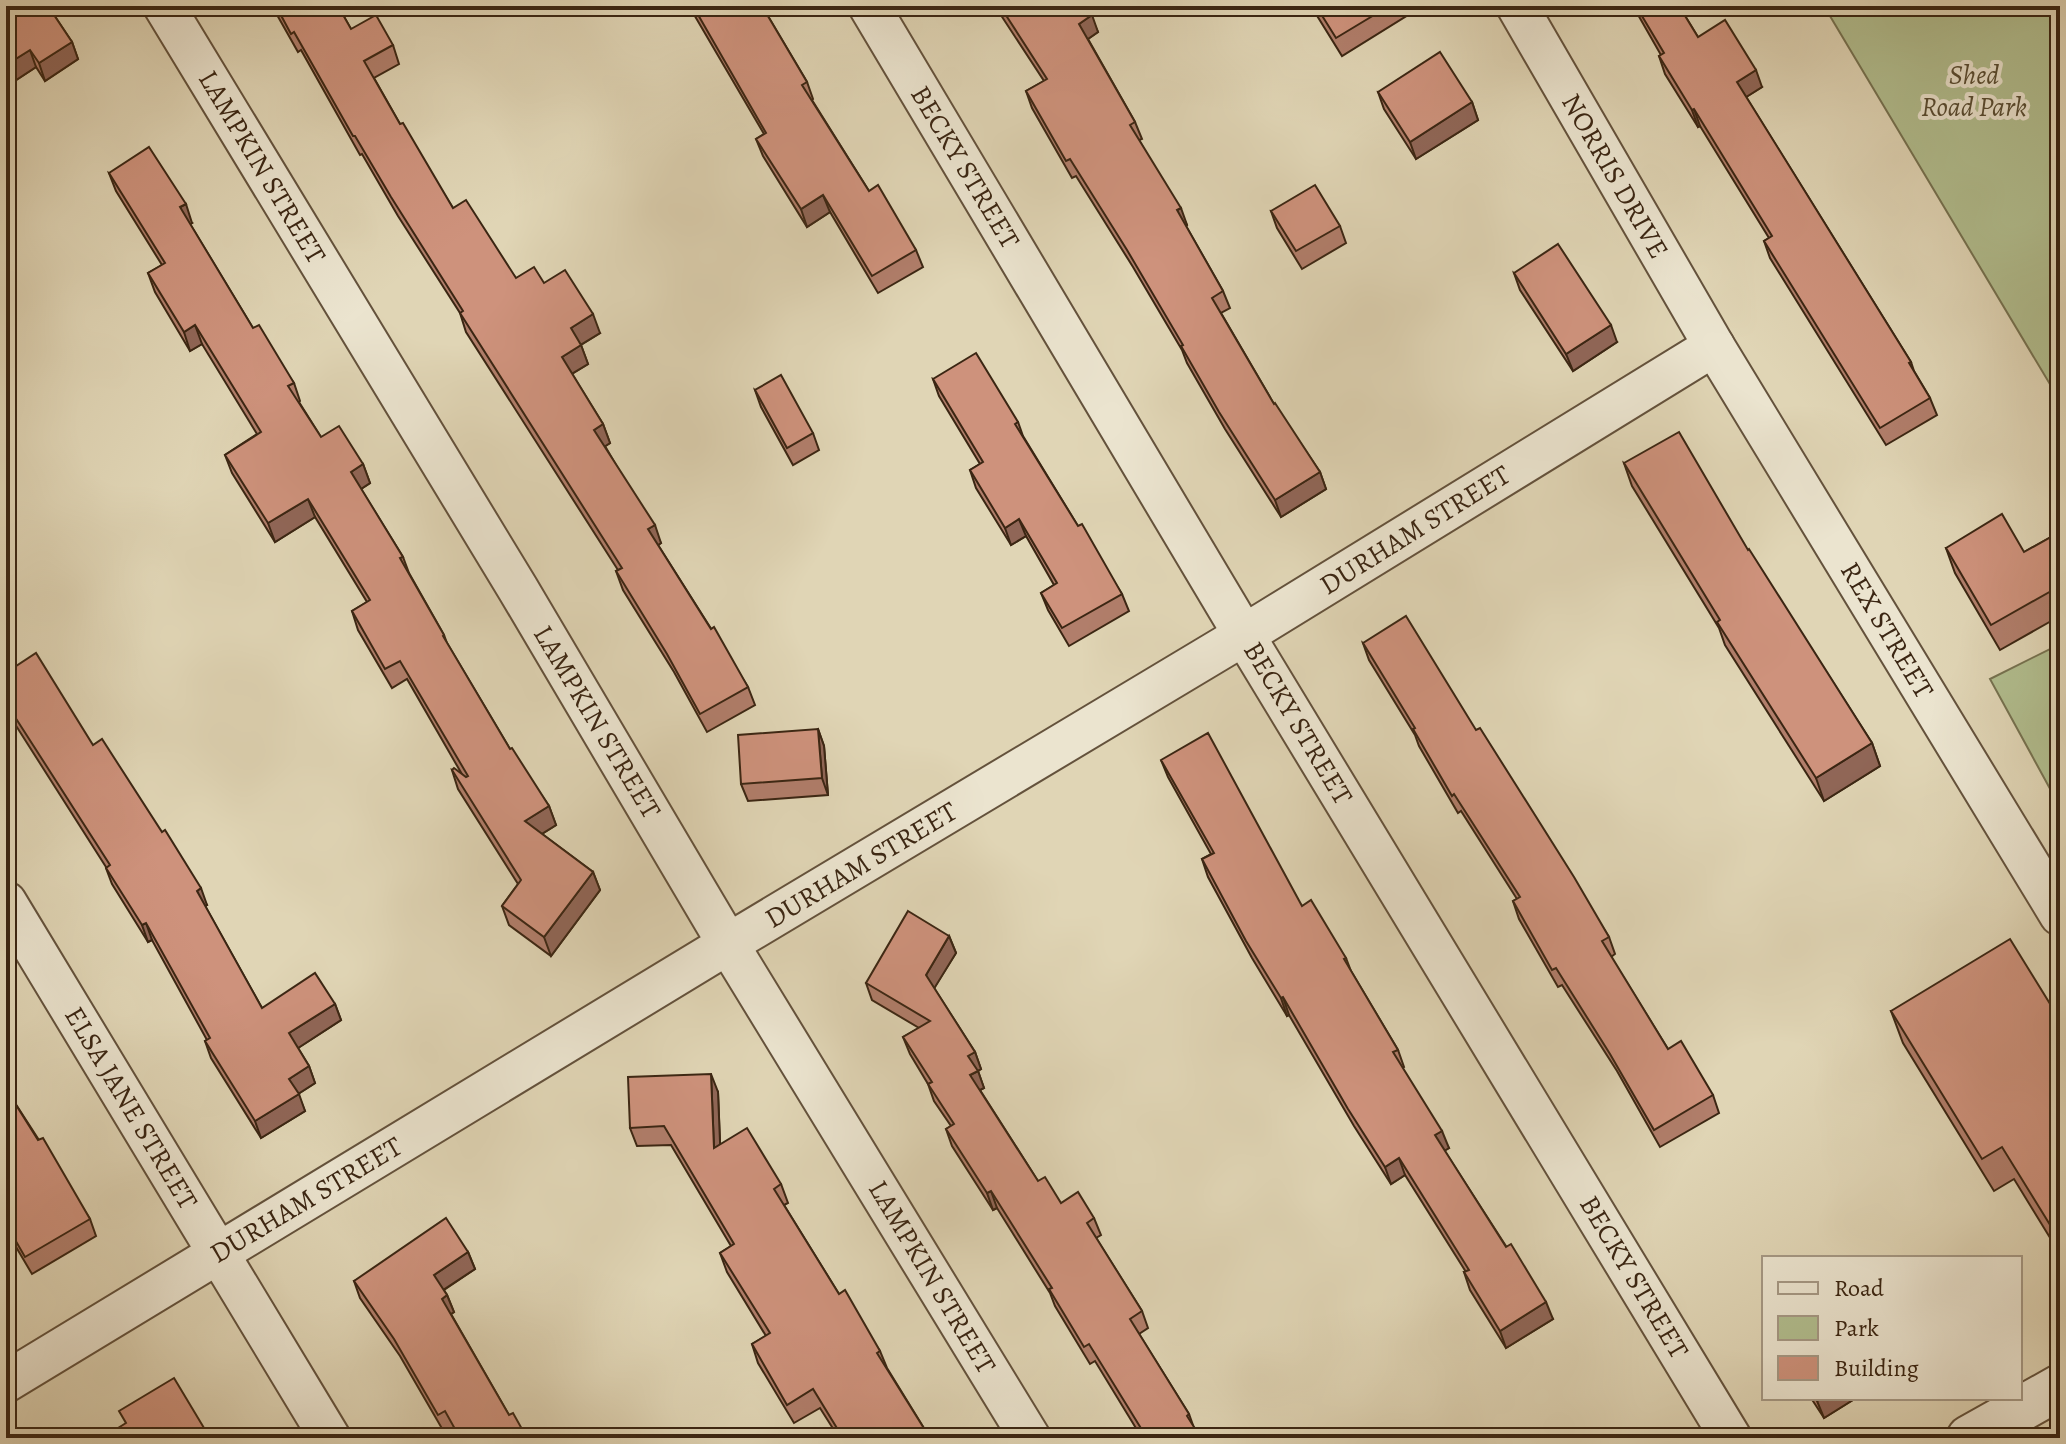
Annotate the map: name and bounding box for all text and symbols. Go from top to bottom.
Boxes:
park label: Shed Road Park [1921,56,2027,126]
street label: LAMPKIN STREET [189,63,335,271]
street label: BECKY STREET [901,78,1029,256]
street label: NORRIS DRIVE [1552,87,1678,265]
street label: DURHAM STREET [1313,456,1517,604]
street label: REX STREET [1831,555,1943,705]
street label: LAMPKIN STREET [524,618,670,826]
street label: BECKY STREET [1234,634,1362,812]
street label: DURHAM STREET [758,793,964,937]
street label: ELSA JANE STREET [55,999,207,1217]
street label: DURHAM STREET [203,1128,409,1272]
street label: LAMPKIN STREET [859,1173,1005,1381]
street label: BECKY STREET [1570,1188,1698,1366]
legend [1762,1256,2022,1400]
text: Road [1834,1272,1884,1304]
text: Park [1834,1312,1879,1344]
text: Building [1834,1352,1919,1384]

